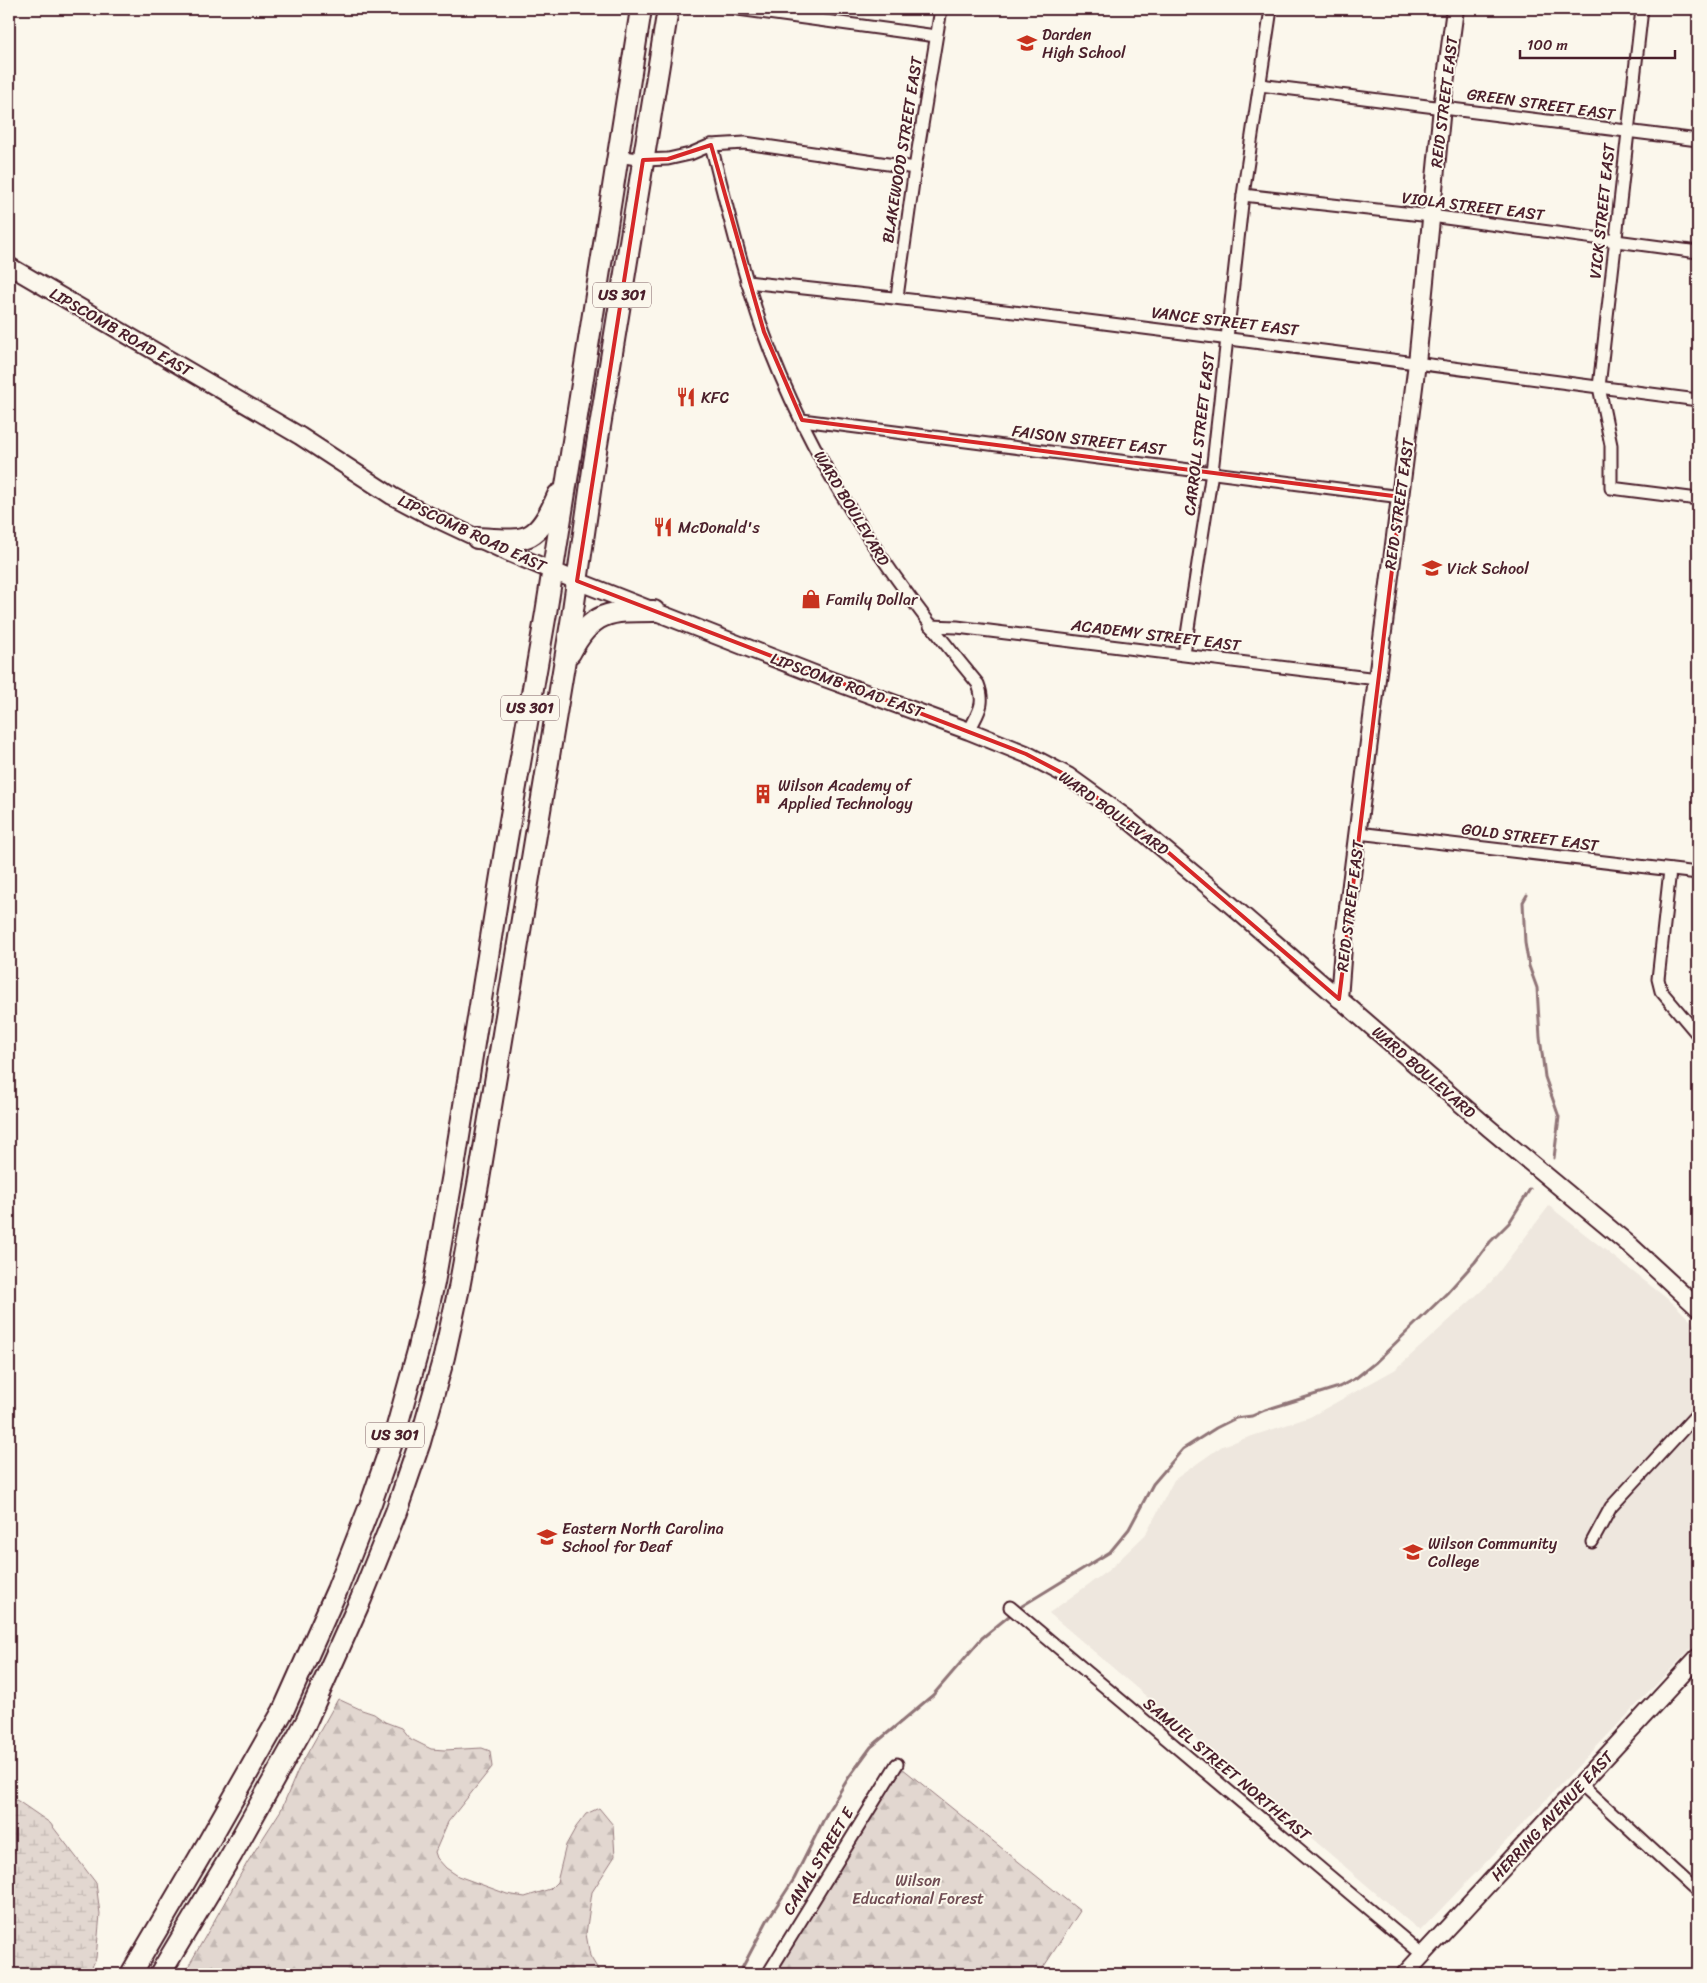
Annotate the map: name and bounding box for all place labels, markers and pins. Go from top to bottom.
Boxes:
place label: Darden High School [1042,20,1126,67]
school or university icon: Darden High School [1016,32,1038,54]
place label: KFC [701,383,729,412]
restaurant icon: KFC [675,386,697,408]
place label: McDonald's [678,513,760,542]
restaurant icon: McDonald's [652,516,674,538]
place label: Vick School [1447,554,1529,583]
school or university icon: Vick School [1421,557,1443,579]
place label: Family Dollar [826,585,919,614]
shop icon: Family Dollar [800,588,822,610]
place label: Wilson Academy of Applied Technology [777,771,913,818]
building icon: Wilson Academy of Applied Technology [752,783,774,805]
place label: Eastern North Carolina School for Deaf [562,1514,724,1561]
school or university icon: Eastern North Carolina School for Deaf [536,1526,558,1548]
place label: Wilson Community College [1428,1529,1558,1576]
school or university icon: Wilson Community College [1402,1541,1424,1563]

